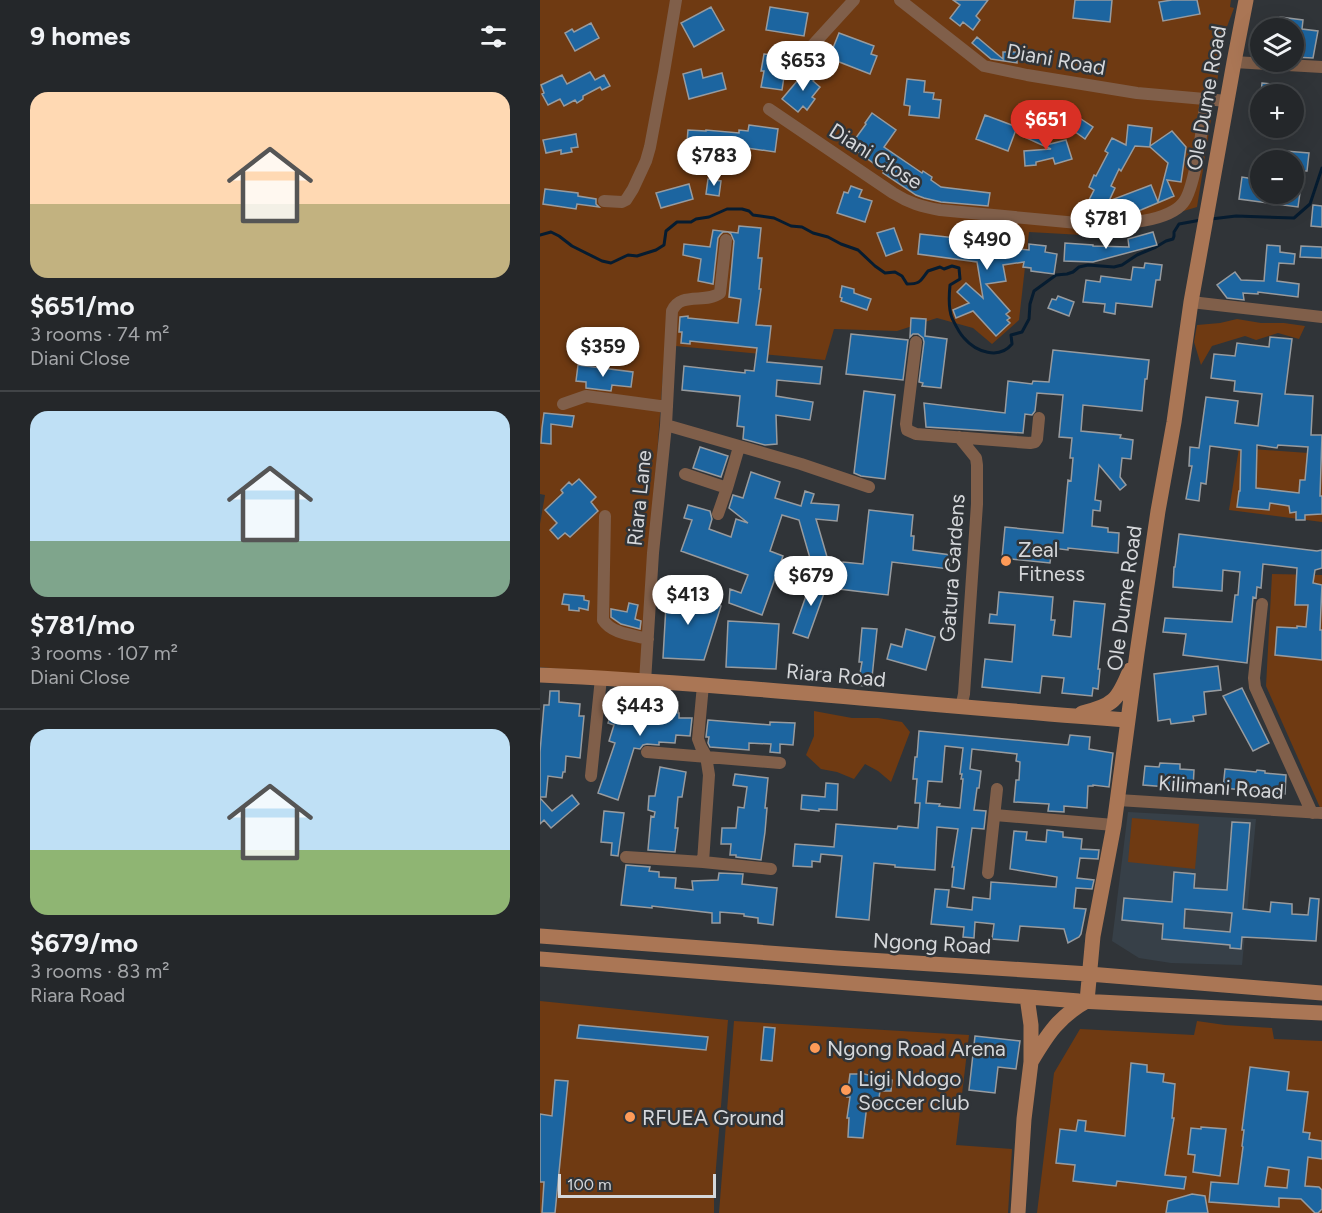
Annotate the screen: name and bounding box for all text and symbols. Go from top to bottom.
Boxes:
map controls [1250,18,1304,204]
button: layers [1250,18,1304,72]
text: 9 homes [30,20,130,52]
icon: filters [477,20,510,53]
street label: Ole Dume Road [1181,24,1231,172]
street label: Diani Road [1005,38,1107,80]
pin: $653 [767,41,839,92]
text: $653 [780,48,826,72]
button: + [1250,84,1304,138]
pin: $651 [1010,100,1082,151]
text: $651 [1025,107,1067,131]
street label: Diani Close [825,118,927,194]
icon: home [216,131,324,239]
pin: $783 [678,136,750,187]
text: $783 [691,143,737,167]
button: − [1250,150,1304,204]
pin: $781 [1070,199,1142,250]
text: $781 [1085,206,1127,230]
pin: $490 [951,220,1023,271]
text: $490 [963,227,1011,251]
text: $651/mo [30,290,135,322]
text: 3 rooms · 74 m² [30,322,169,346]
pin: $359 [567,327,639,378]
text: $359 [580,334,626,358]
text: Diani Close [30,346,130,370]
street label: Riara Lane [622,449,656,547]
icon: home [216,450,324,558]
street label: Gatura Gardens [934,493,970,643]
street label: Ole Dume Road [1101,524,1147,672]
place label: Zeal Fitness [1018,537,1085,586]
marker: Zeal Fitness [999,554,1013,568]
pin: $679 [775,556,847,607]
text: $679 [788,563,834,587]
pin: $413 [652,575,724,626]
text: $413 [666,582,710,606]
text: $781/mo [30,609,135,641]
text: 3 rooms · 107 m² [30,641,178,665]
street label: Riara Road [785,658,887,692]
text: Diani Close [30,665,130,689]
pin: $443 [604,686,676,737]
text: $443 [616,693,664,717]
icon: home [216,768,324,876]
street label: Kilimani Road [1157,770,1285,804]
text: $679/mo [30,927,138,959]
street label: Ngong Road [872,927,992,959]
text: 3 rooms · 83 m² [30,959,169,983]
text: Riara Road [30,983,125,1007]
place label: Ngong Road Arena [827,1036,1006,1061]
marker: Ngong Road Arena [808,1041,822,1055]
place label: Ligi Ndogo Soccer club [858,1066,970,1115]
marker: Ligi Ndogo Soccer club [839,1083,853,1097]
place label: RFUEA Ground [642,1105,784,1130]
marker: RFUEA Ground [623,1110,637,1124]
scale bar [558,1171,716,1198]
text: 100 m [567,1175,612,1194]

